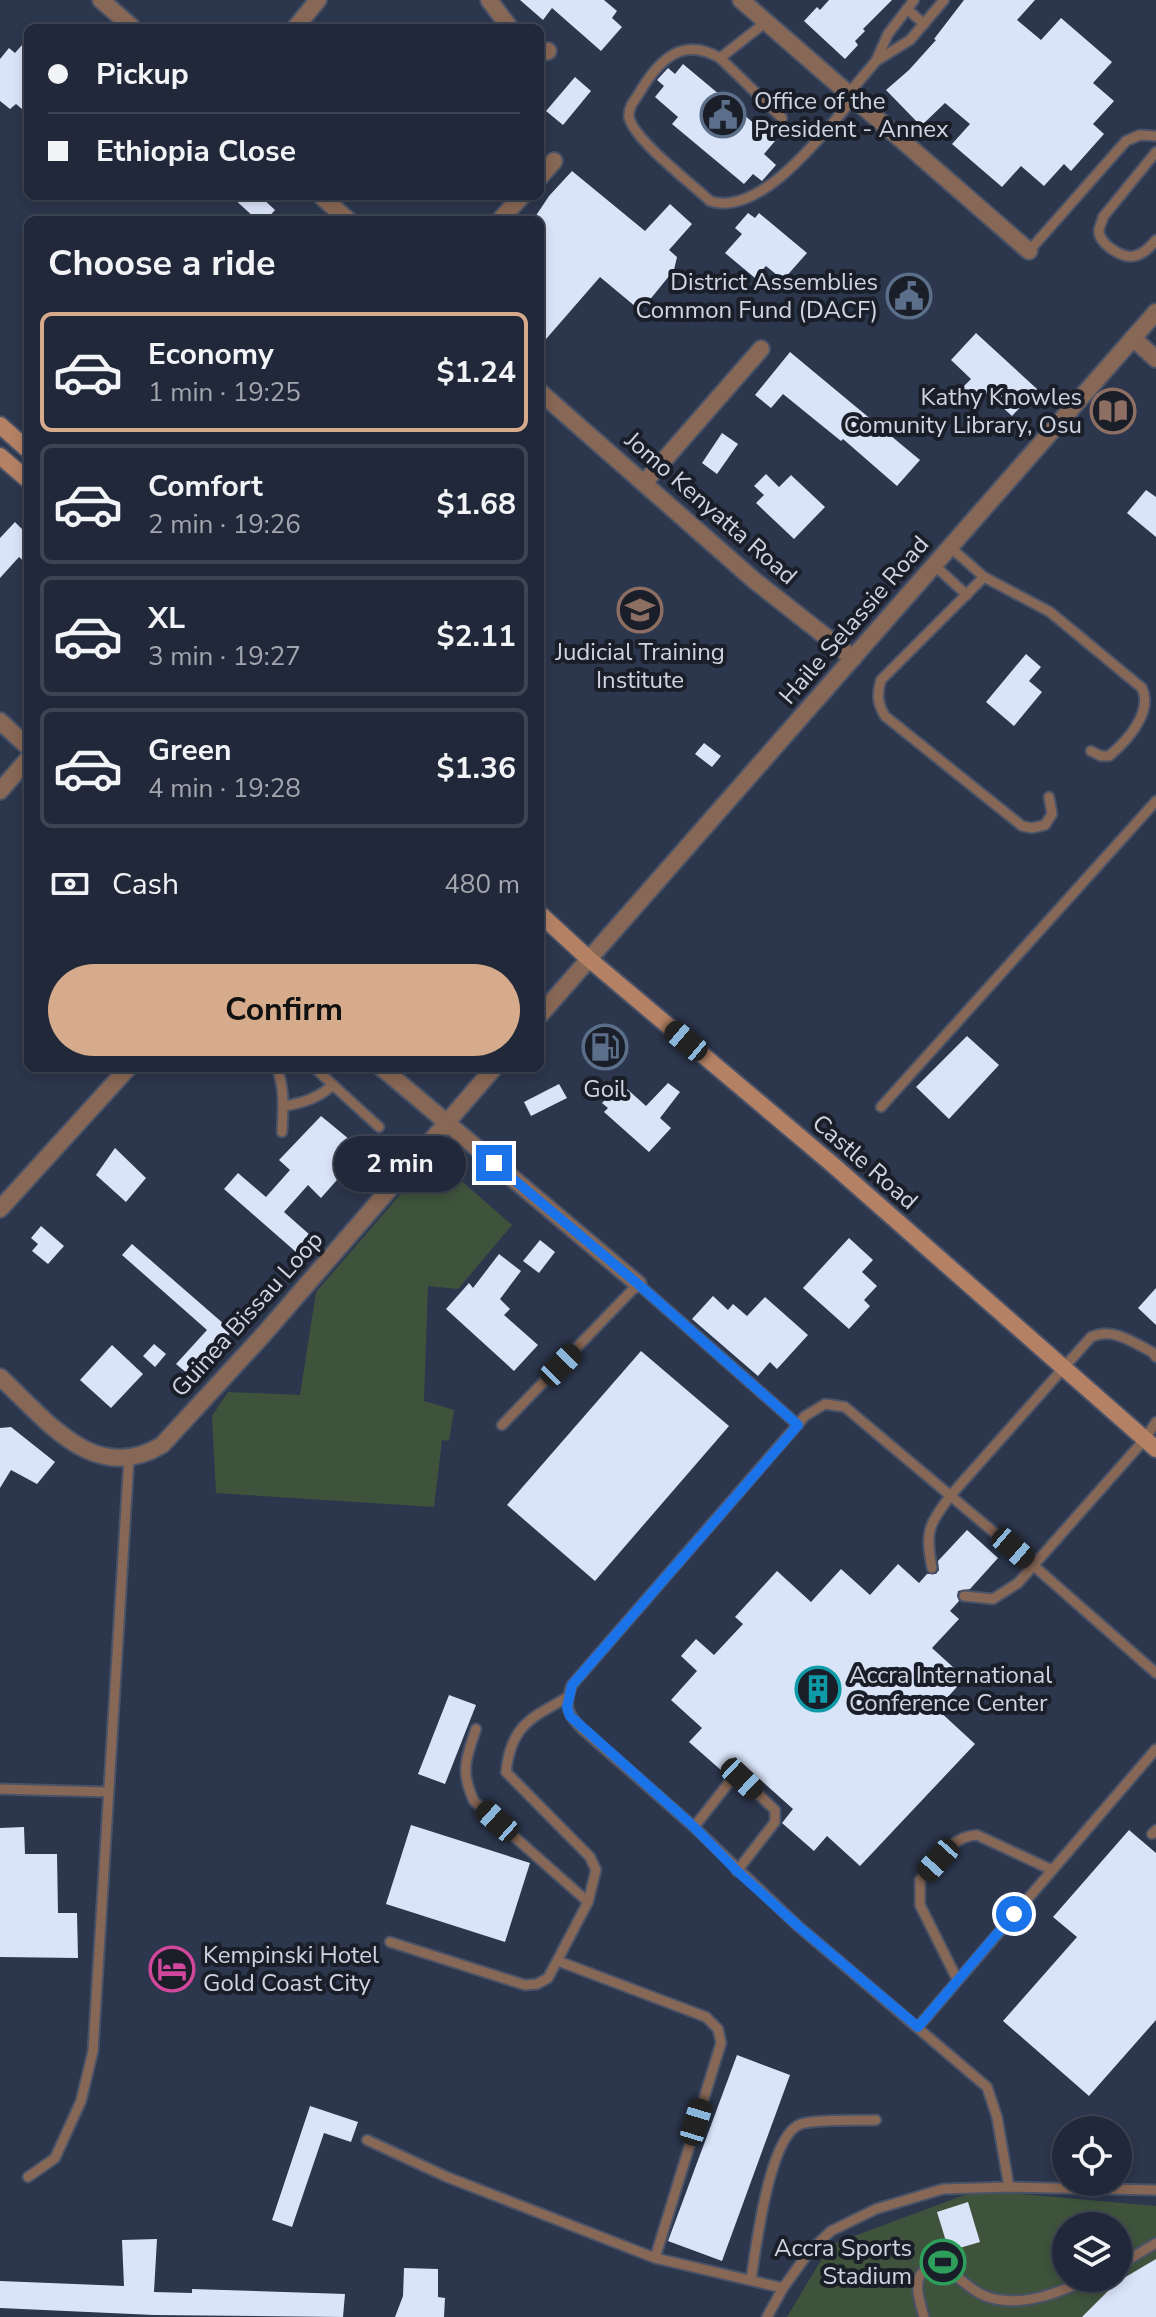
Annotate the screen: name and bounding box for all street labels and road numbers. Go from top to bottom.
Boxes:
street label: Jomo Kenyatta Road [617,424,804,592]
street label: Haile Selassie Road [772,529,936,711]
street label: Castle Road [805,1107,925,1217]
street label: Guinea Bissau Loop [164,1224,330,1404]

